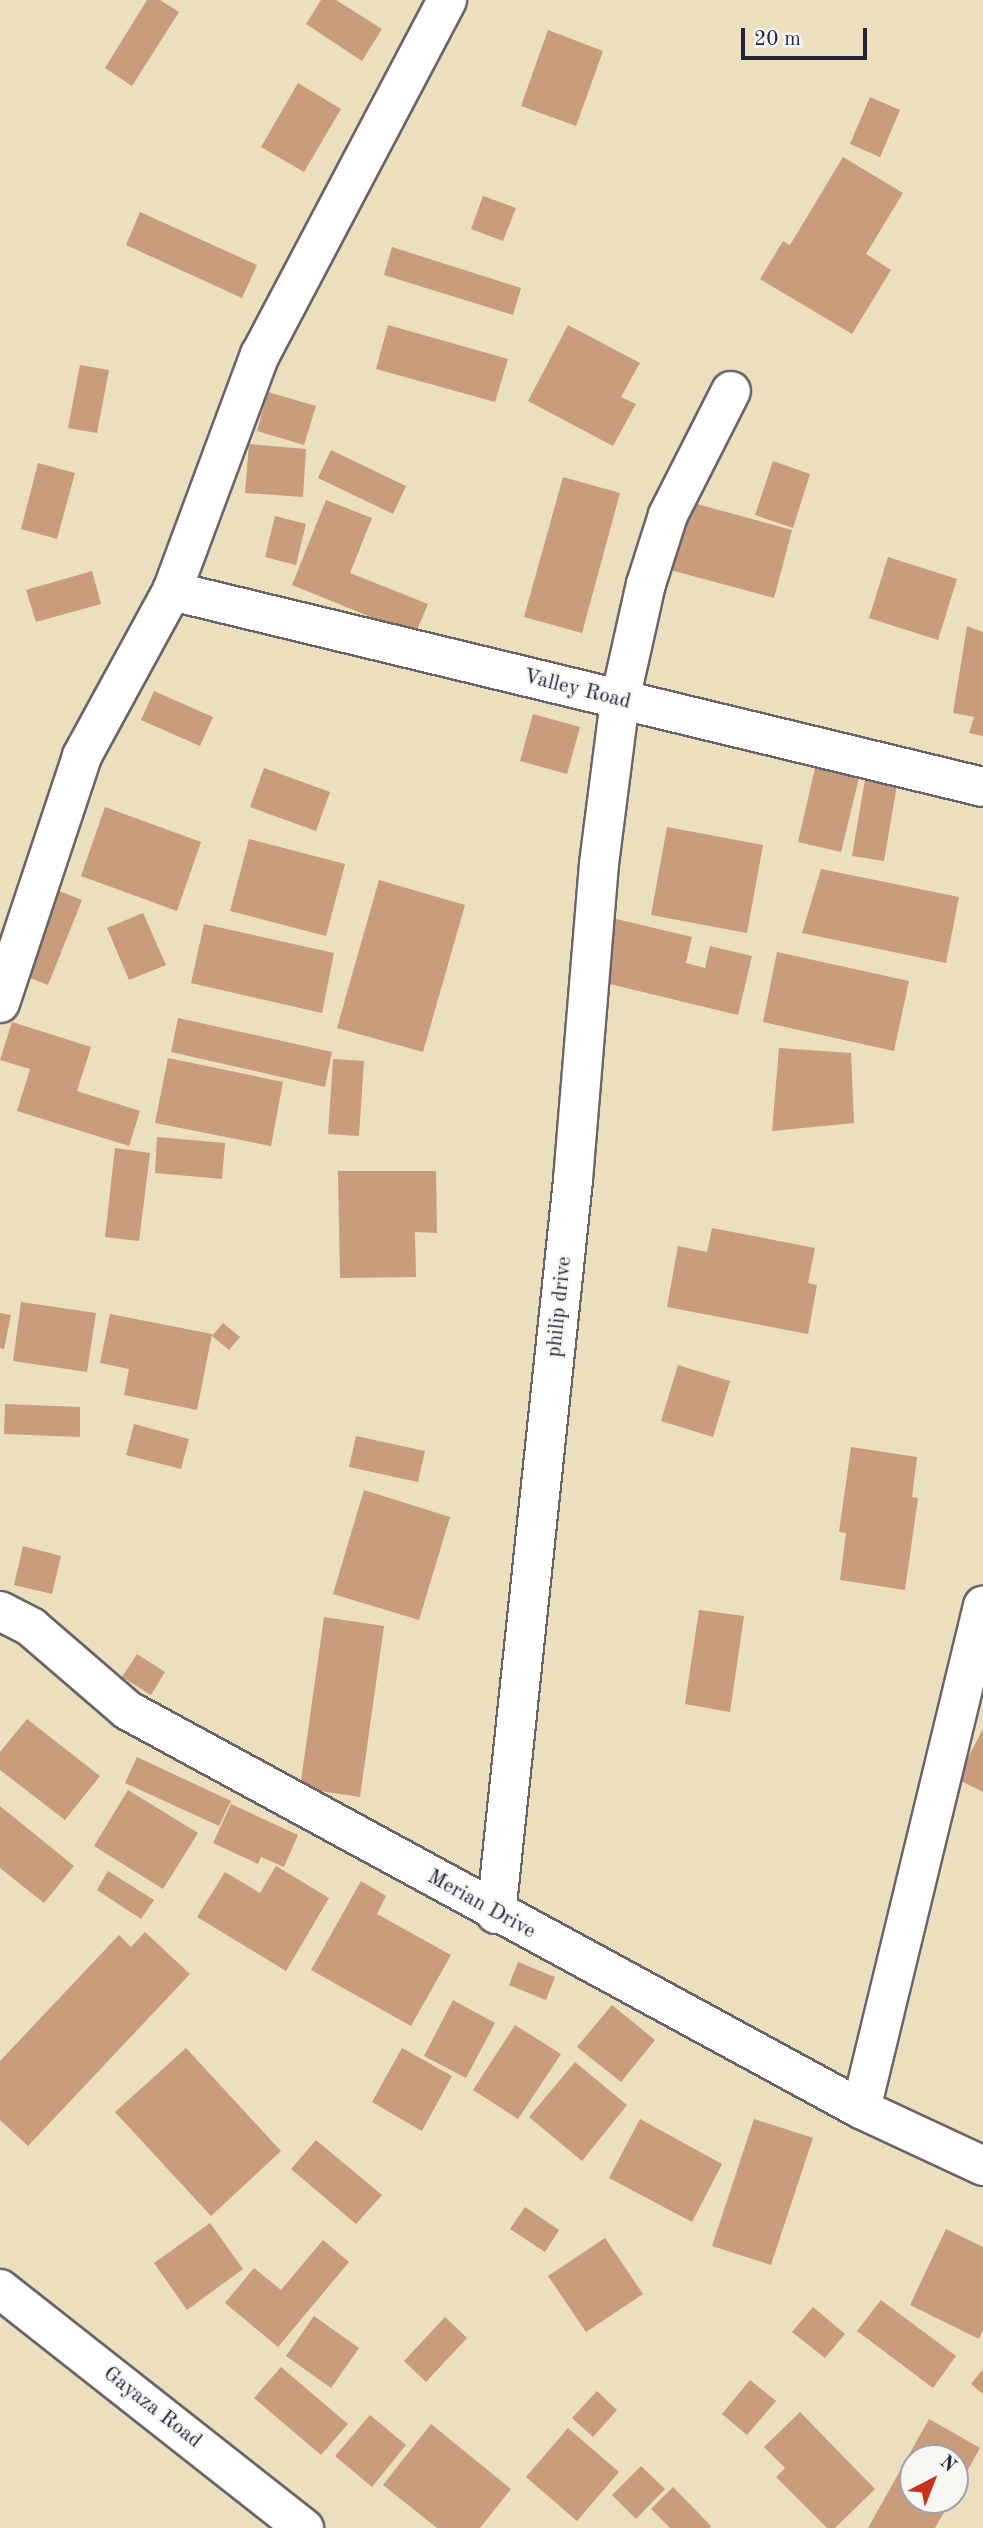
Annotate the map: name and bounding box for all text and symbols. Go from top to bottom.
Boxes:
scale bar [745,14,871,58]
text: 20 m [754,29,801,50]
street label: Valley Road [521,665,633,715]
street label: philip drive [542,1255,578,1359]
street label: Merian Drive [423,1865,539,1945]
street label: Gayaza Road [98,2362,206,2454]
north arrow [899,2444,969,2514]
text: N [935,2453,959,2476]

